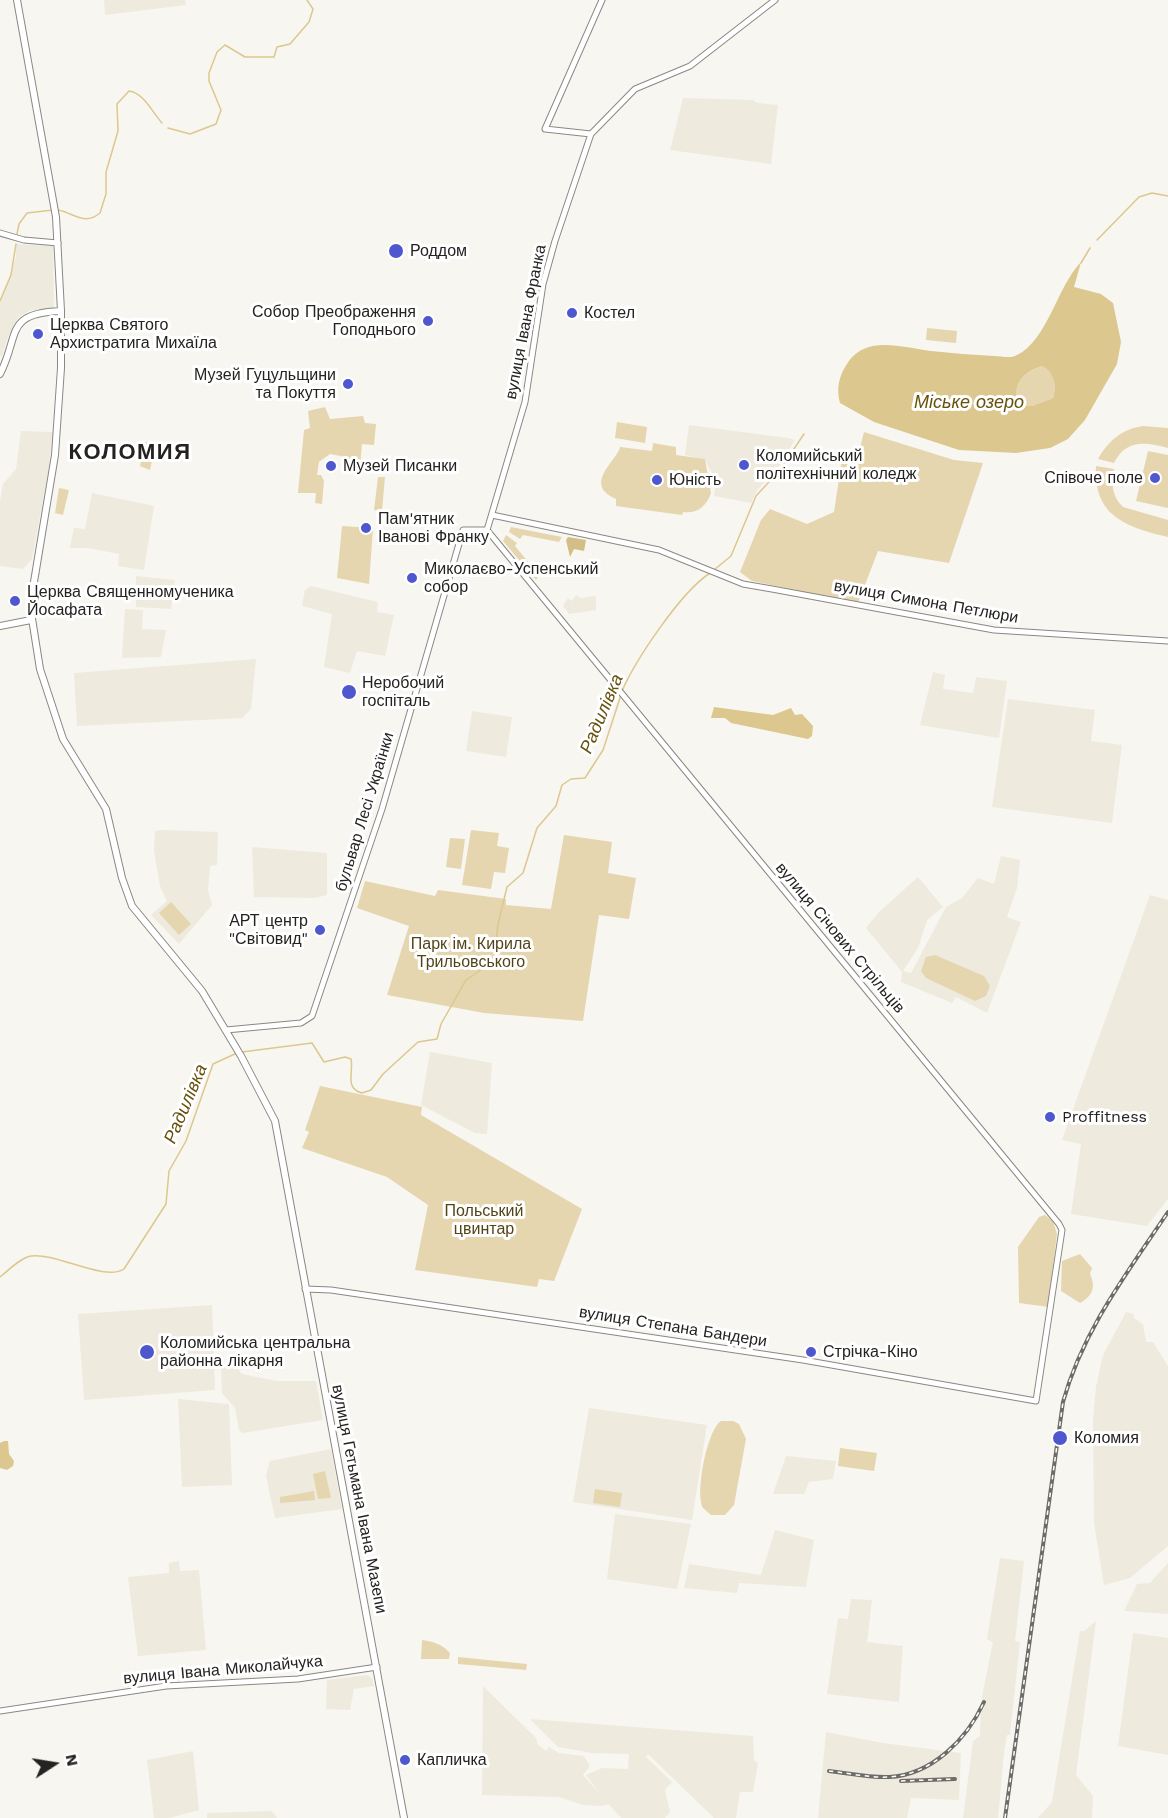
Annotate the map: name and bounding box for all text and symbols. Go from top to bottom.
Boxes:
place label: Роддом [410,241,467,261]
marker: Роддом [387,242,405,260]
street label: вулиця Івана Франка [502,243,550,401]
place label: Собор Преображення Гоподнього [252,302,416,340]
place label: Костел [584,303,635,323]
marker: Костел [565,306,579,320]
marker: Собор Преображення Гоподнього [421,314,435,328]
place label: Церква Святого Архистратига Михаїла [50,315,217,353]
marker: Церква Святого Архистратига Михаїла [31,327,45,341]
place label: Музей Гуцульщини та Покуття [194,365,336,403]
marker: Музей Гуцульщини та Покуття [341,377,355,391]
water label: Міське озеро [914,392,1024,414]
district label: КОЛОМИЯ [69,440,191,466]
place label: Коломийський політехнічний коледж [756,446,916,484]
place label: Музей Писанки [343,456,457,476]
marker: Коломийський політехнічний коледж [737,458,751,472]
marker: Музей Писанки [324,459,338,473]
place label: Співоче поле [1044,468,1143,488]
place label: Юність [669,470,721,490]
marker: Співоче поле [1148,471,1162,485]
marker: Юність [650,473,664,487]
place label: Пам'ятник Іванові Франку [378,509,489,547]
marker: Пам'ятник Іванові Франку [359,521,373,535]
place label: Миколаєво-Успенський собор [424,559,598,597]
marker: Миколаєво-Успенський собор [405,571,419,585]
street label: вулиця Симона Петлюри [832,576,1020,628]
place label: Церква Священномученика Йосафата [27,582,234,620]
marker: Церква Священномученика Йосафата [8,594,22,608]
water label: Радилівка [576,671,628,757]
place label: Неробочий госпіталь [362,673,444,711]
marker: Неробочий госпіталь [340,683,358,701]
street label: бульвар Лесі Українки [332,730,398,894]
street label: вулиця Січових Стрільців [771,859,909,1017]
place label: АРТ центр "Світовид" [229,911,308,949]
marker: АРТ центр "Світовид" [313,923,327,937]
park label: Парк ім. Кирила Трильовського [411,934,531,972]
water label: Радилівка [160,1061,212,1147]
place label: Proffitness [1062,1107,1147,1127]
marker: Proffitness [1043,1110,1057,1124]
park label: Польський цвинтар [445,1201,523,1239]
street label: вулиця Степана Бандери [578,1303,768,1351]
place label: Коломийська центральна районна лікарня [160,1333,350,1371]
place label: Стрічка-Кіно [823,1342,918,1362]
marker: Коломийська центральна районна лікарня [138,1343,156,1361]
marker: Стрічка-Кіно [804,1345,818,1359]
street label: вулиця Гетьмана Івана Мазепи [327,1383,391,1615]
place label: Коломия [1074,1428,1139,1448]
marker: Коломия [1051,1429,1069,1447]
street label: вулиця Івана Миколайчука [123,1652,323,1688]
north arrow [24,1734,84,1794]
place label: Капличка [417,1750,487,1770]
text: N [62,1752,83,1768]
marker: Капличка [398,1753,412,1767]

